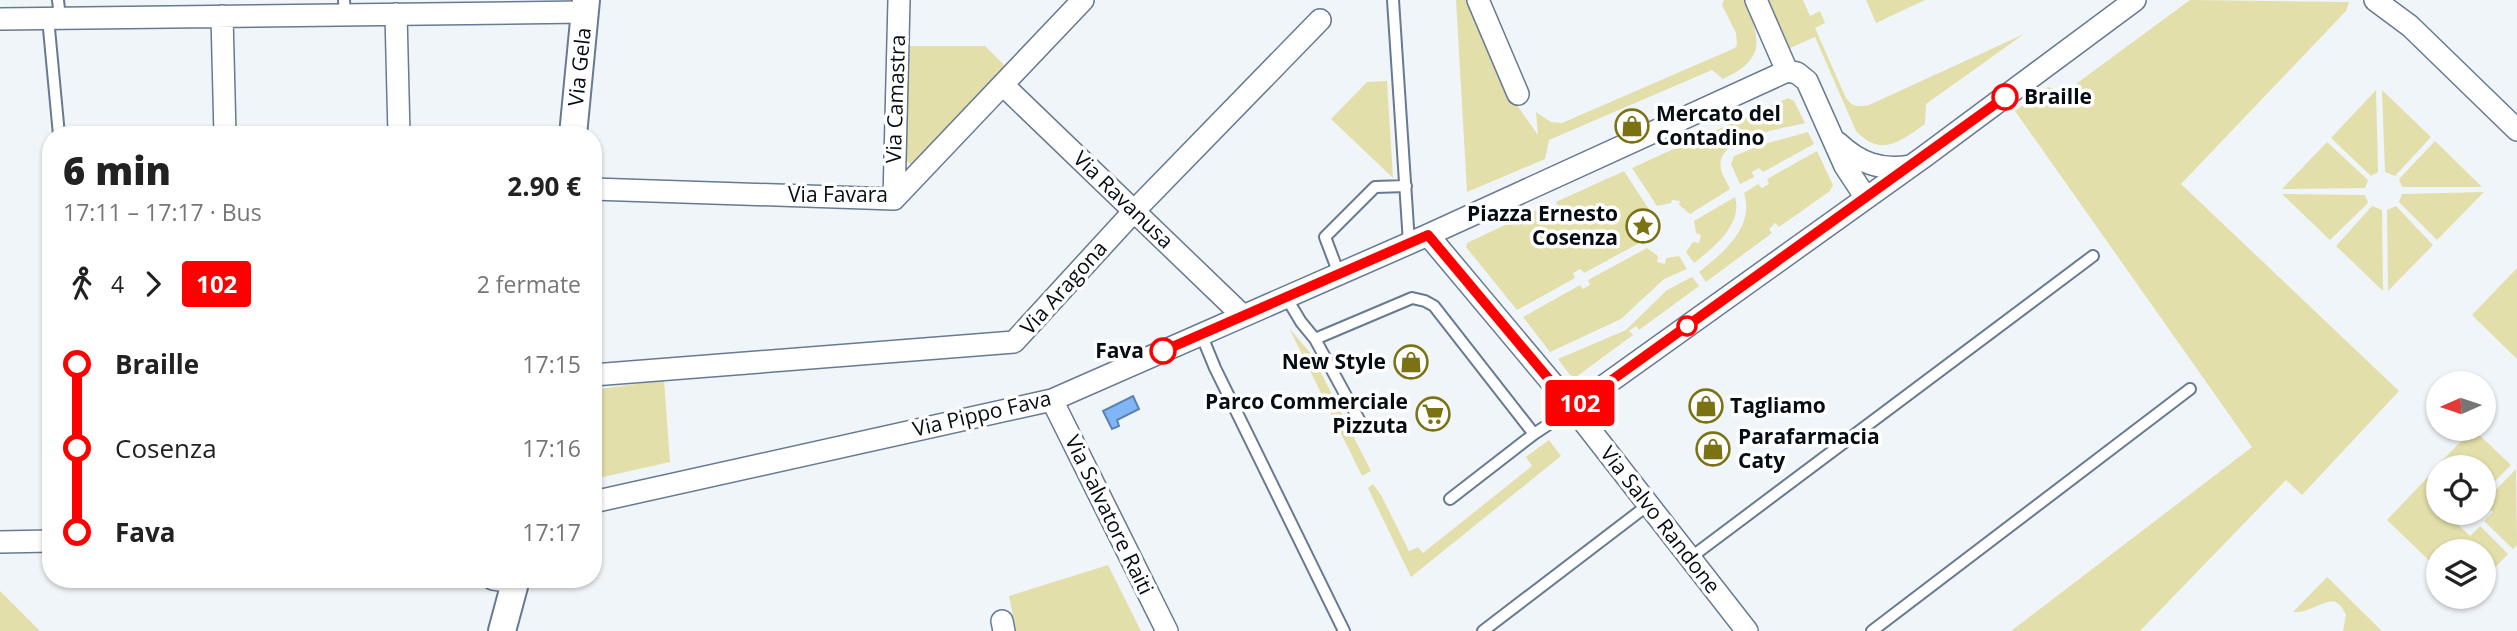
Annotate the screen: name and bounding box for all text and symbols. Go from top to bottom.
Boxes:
street label: Via Gela [561,26,597,108]
street label: Via Camastra [879,34,911,164]
place label: Braille [2024,82,2092,110]
marker: Braille [1992,84,2018,110]
place label: Mercato del Contadino [1656,99,1781,151]
shop icon: Mercato del Contadino [1613,107,1651,145]
text: 6 min [63,144,171,196]
street label: Via Ravanusa [1068,144,1180,254]
text: 2.90 € [507,168,581,204]
street label: Via Favara [788,180,888,208]
text: 17:11 – 17:17 · Bus [63,196,262,228]
place label: Piazza Ernesto Cosenza [1467,199,1618,251]
place icon: Piazza Ernesto Cosenza [1624,207,1662,245]
street label: Via Aragona [1014,234,1113,340]
icon: walk [63,265,101,303]
icon: forward [134,265,172,303]
text: 102 [196,267,237,300]
text: 4 [111,268,124,300]
text: 2 fermate [477,268,581,300]
unlabelled marker [1677,316,1697,336]
place label: Fava [1095,336,1144,364]
marker: Fava [1150,338,1176,364]
shop icon: New Style [1392,343,1430,381]
text: Braille [115,346,199,382]
place label: New Style [1282,347,1386,375]
text: 17:15 [522,348,581,380]
north arrow [2426,371,2496,441]
map controls [2426,371,2496,609]
line badge: 102 [1540,380,1620,426]
street label: Via Pippo Fava [910,383,1054,443]
text: 102 [1559,386,1601,419]
place label: Parco Commerciale Pizzuta [1205,387,1408,439]
shop icon: Tagliamo [1687,387,1725,425]
place label: Tagliamo [1730,391,1826,419]
supermarket icon: Parco Commerciale Pizzuta [1414,395,1452,433]
place label: Parafarmacia Caty [1738,422,1880,474]
text: Cosenza [115,430,217,466]
street label: Via Salvatore Raiti [1059,430,1161,599]
shop icon: Parafarmacia Caty [1694,430,1732,468]
text: 17:16 [522,432,581,464]
street label: Via Salvo Randone [1594,440,1727,599]
button: locate [2426,455,2496,525]
text: Fava [115,514,175,550]
text: 17:17 [522,516,581,548]
button: layers [2426,539,2496,609]

